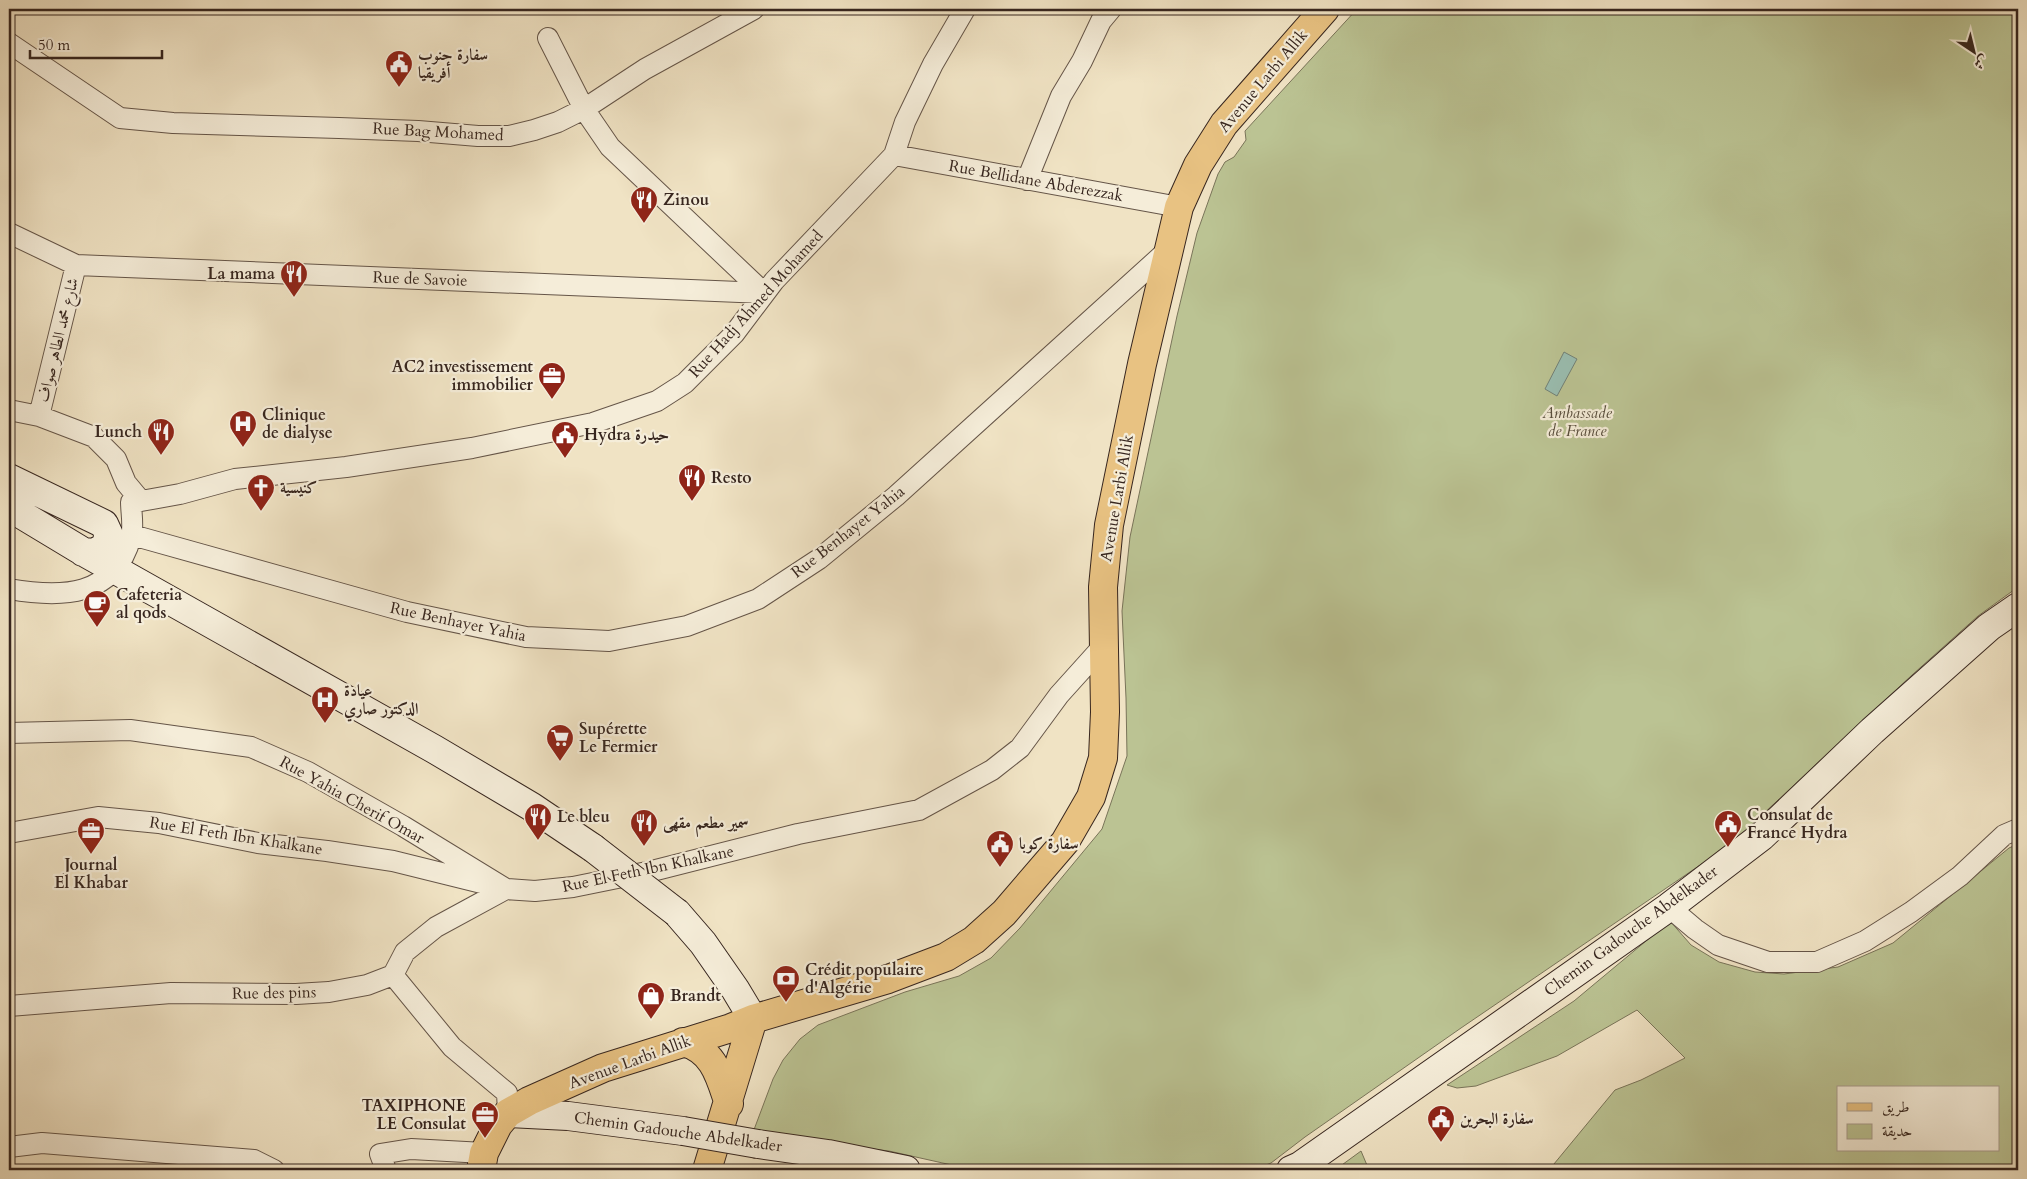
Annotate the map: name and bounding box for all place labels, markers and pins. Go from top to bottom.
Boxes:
place label: سفارة جنوب أفريقيا [418,44,488,84]
public building icon: سفارة جنوب أفريقيا [384,49,414,88]
restaurant icon: Zinou [629,185,659,224]
place label: Zinou [663,189,709,211]
restaurant icon: La mama [279,259,309,298]
place label: La mama [207,263,275,285]
place label: AC2 investissement immobilier [392,356,534,396]
office icon: AC2 investissement immobilier [537,361,567,400]
place label: Clinique de dialyse [262,404,333,444]
hospital icon: Clinique de dialyse [228,409,258,448]
restaurant icon: Lunch [146,417,176,456]
public building icon: Hydra حيدرة [550,420,580,459]
place label: Lunch [95,421,142,443]
place label: Hydra حيدرة [584,424,669,446]
restaurant icon: Resto [677,463,707,502]
place label: Resto [711,467,752,489]
church icon: كنيسية [246,473,276,512]
place label: كنيسية [280,477,317,499]
place label: Cafeteria al qods [116,584,182,624]
cafe icon: Cafeteria al qods [82,589,112,628]
place label: عيادة الدكتور صاري [344,680,419,722]
hospital icon: عيادة الدكتور صاري [310,685,340,724]
place label: Supérette Le Fermier [579,718,658,758]
supermarket icon: Supérette Le Fermier [545,723,575,762]
restaurant icon: Le bleu [523,802,553,841]
place label: Consulat de France Hydra [1747,804,1847,844]
place label: Le bleu [557,806,610,828]
restaurant icon: سمير مطعم مقهى [629,808,659,847]
public building icon: Consulat de France Hydra [1713,809,1743,848]
place label: سمير مطعم مقهى [663,812,749,837]
office icon: Journal El Khabar [76,816,106,855]
public building icon: سفارة كوبا [985,829,1015,868]
place label: سفارة كوبا [1019,833,1078,855]
place label: Journal El Khabar [54,854,128,894]
place label: Crédit populaire d'Algérie [805,959,924,999]
bank icon: Crédit populaire d'Algérie [771,964,801,1003]
shop icon: Brandt [636,981,666,1020]
place label: Brandt [670,985,721,1007]
place label: TAXIPHONE LE Consulat [361,1095,466,1135]
office icon: TAXIPHONE LE Consulat [470,1100,500,1139]
public building icon: سفارة البحرين [1426,1104,1456,1143]
place label: سفارة البحرين [1460,1108,1534,1130]

